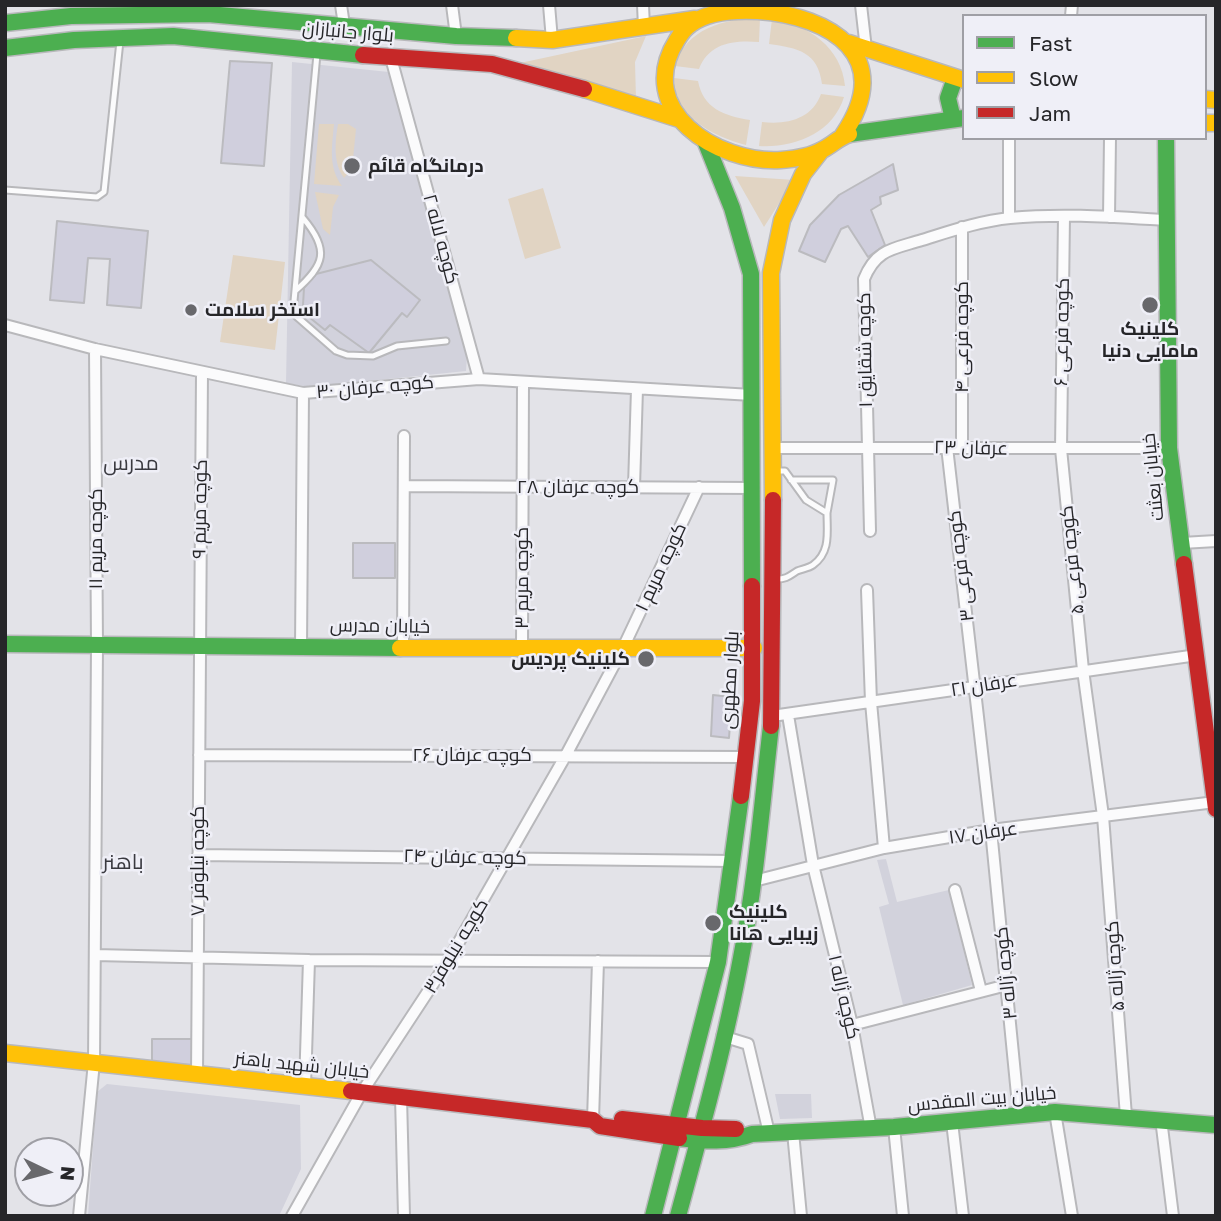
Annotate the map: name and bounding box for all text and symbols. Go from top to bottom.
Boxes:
legend [962,14,1207,140]
street label: بلوار جانبازان [301,17,395,47]
text: Fast [1029,30,1072,56]
text: Slow [1029,65,1078,91]
text: Jam [1029,100,1071,126]
place label: درمانگاه قائم [368,155,484,177]
marker: درمانگاه قائم [342,156,362,176]
street label: کوچه لاله ۲ [418,191,464,287]
street label: کوچه فرعی ۶ [1050,278,1074,386]
street label: کوچه فرعی ۴ [951,281,973,393]
street label: کوچه شقایق ۱ [853,292,877,408]
marker: کلینیک مامایی دنیا [1140,295,1160,315]
place label: استخر سلامت [205,299,320,321]
marker: استخر سلامت [183,302,199,318]
place label: کلینیک مامایی دنیا [1101,318,1199,362]
street label: کوچه عرفان ۳۰ [315,370,435,404]
street label: خیابان بعثت [1137,432,1169,522]
street label: عرفان ۲۳ [934,436,1008,460]
district label: مدرس [103,450,159,476]
street label: کوچه مریم ۹ [188,459,212,559]
street label: کوچه عرفان ۲۸ [517,476,639,498]
street label: کوچه مریم ۱۱ [85,488,107,590]
street label: کوچه فرعی ۵ [1055,504,1089,616]
street label: کوچه فرعی ۳ [943,509,979,623]
street label: کوچه مریم ۱ [631,519,691,615]
street label: کوچه مریم ۳ [511,527,533,629]
street label: خیابان مدرس [330,614,430,638]
street label: بلوار مطهری [716,630,744,730]
place label: کلینیک پردیس [511,648,630,670]
marker: کلینیک پردیس [636,649,656,669]
street label: عرفان ۲۱ [949,668,1019,702]
street label: کوچه عرفان ۲۶ [412,744,532,766]
street label: کوچه نیلوفر ۷ [187,806,209,916]
street label: عرفان ۱۷ [947,817,1019,849]
street label: کوچه عرفان ۲۴ [403,845,527,869]
district label: باهنر [103,849,143,875]
street label: کوچه نیلوفر۳ [419,894,493,998]
place label: کلینیک زیبایی هانا [729,901,818,945]
marker: کلینیک زیبایی هانا [703,913,723,933]
street label: کوچه ژاله ۵ [1100,920,1130,1012]
street label: کوچه ژاله ۳ [990,926,1022,1020]
street label: کوچه ژاله ۱ [823,953,865,1041]
street label: خیابان شهید باهنر [233,1047,371,1083]
street label: خیابان بیت المقدس [907,1081,1057,1117]
north arrow [14,1137,84,1207]
text: N [56,1165,81,1182]

